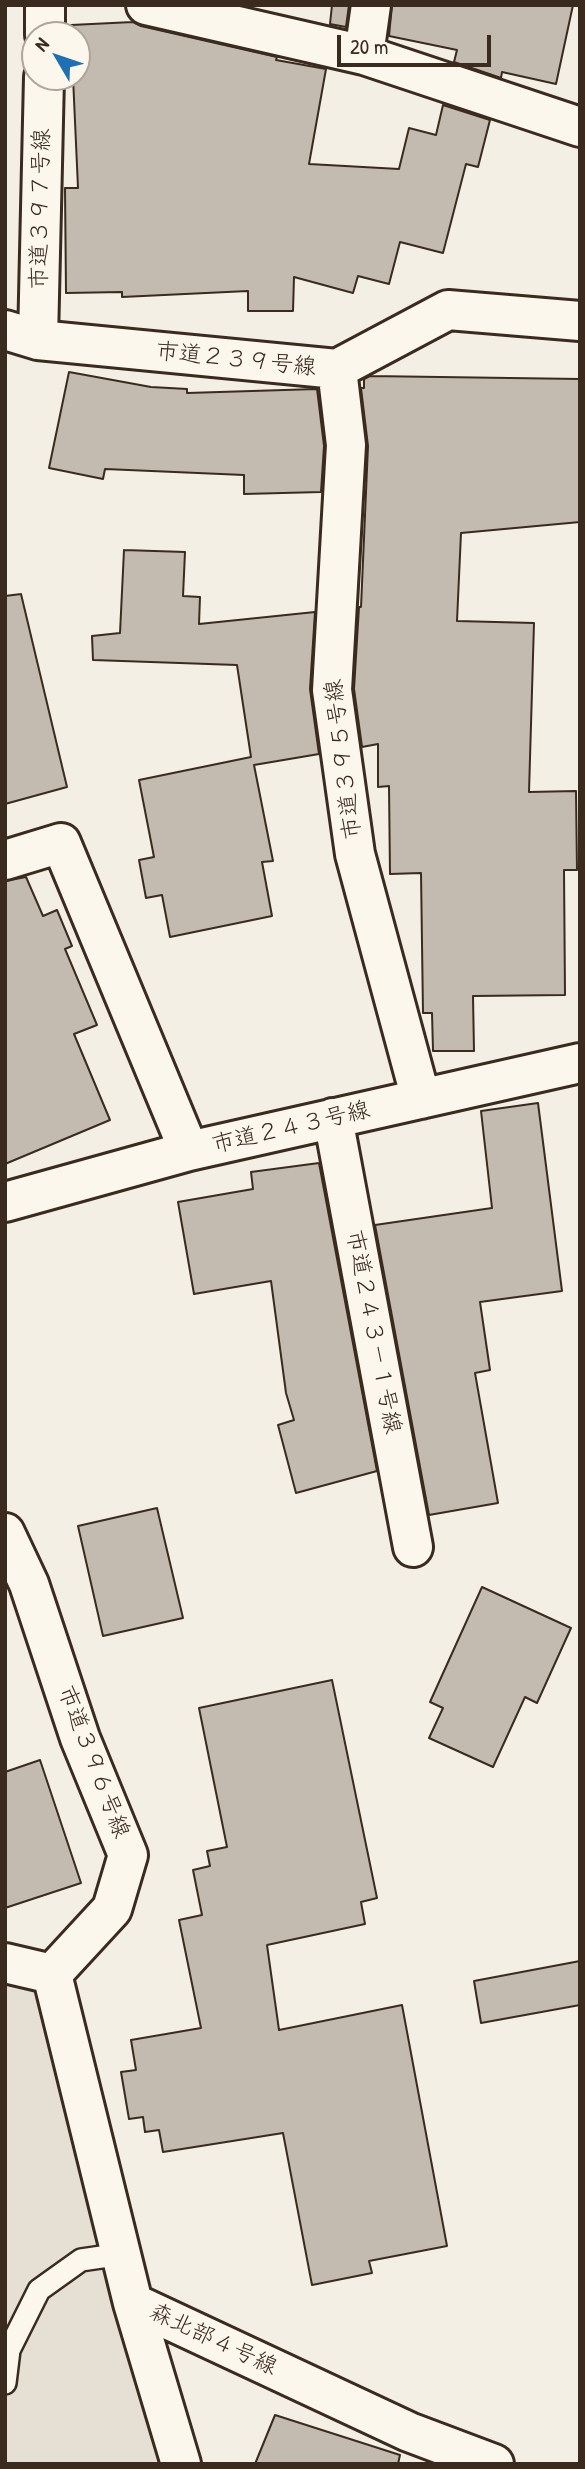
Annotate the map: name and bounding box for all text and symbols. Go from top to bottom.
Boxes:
north arrow [21,21,91,91]
scale bar [340,21,494,65]
text: N [28,32,55,56]
text: 20 m [350,32,388,61]
street label: 市道３９７号線 [26,128,56,290]
street label: 市道２３９号線 [154,338,318,382]
street label: 市道３９５号線 [320,677,368,841]
street label: 市道２４３号線 [209,1096,373,1160]
street label: 市道２４３－１号線 [340,1228,406,1436]
street label: 市道３９６号線 [51,1682,135,1842]
street label: 森北部４号線 [145,2298,281,2382]

